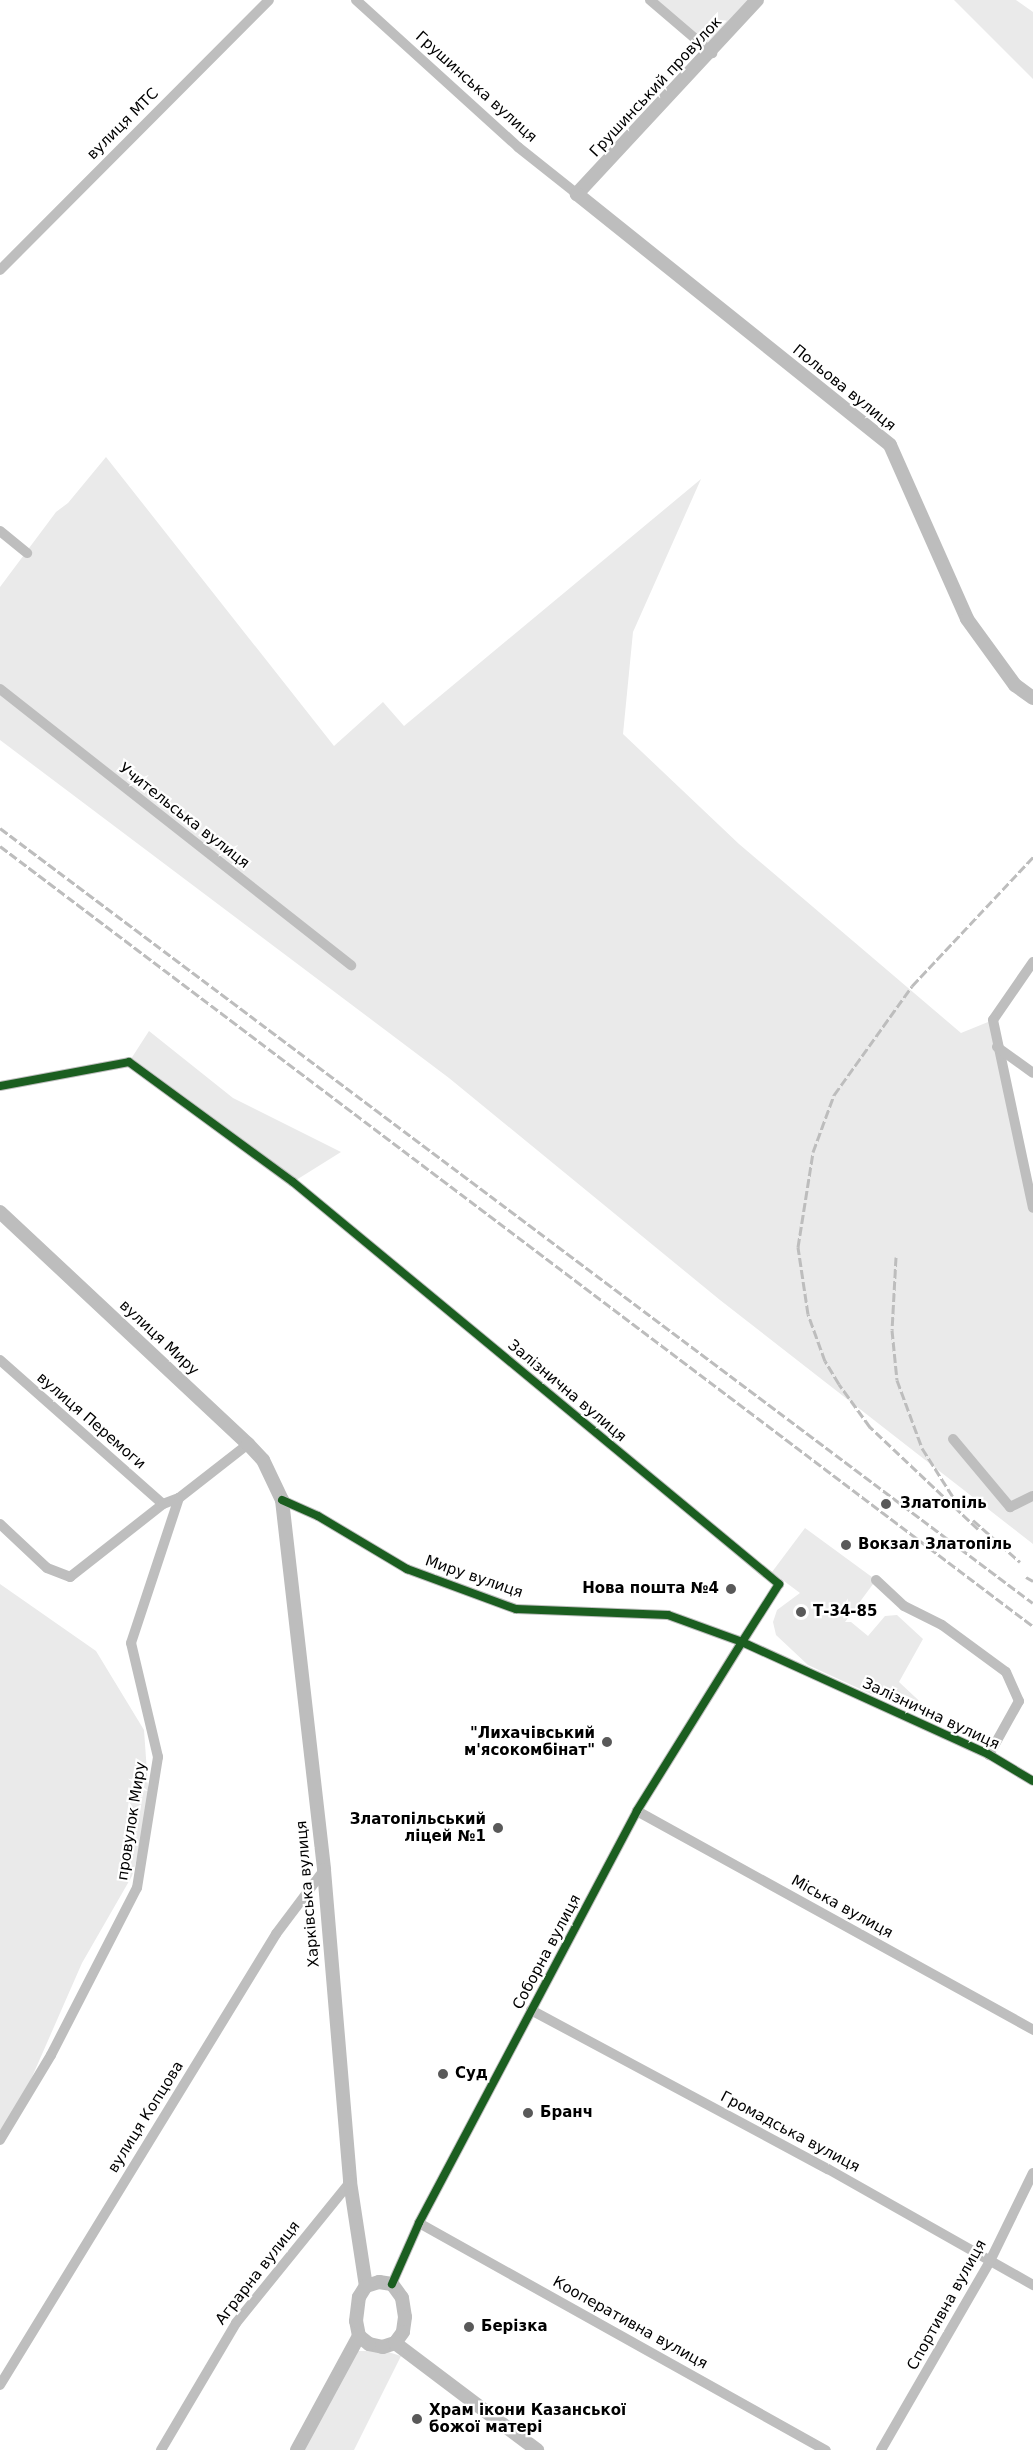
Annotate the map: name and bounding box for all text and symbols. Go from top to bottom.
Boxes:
street label: Грушинський провулок [586,13,726,161]
street label: Грушинська вулиця [412,28,540,146]
street label: вулиця МТС [84,85,162,163]
street label: Польова вулиця [789,341,899,435]
street label: Учительська вулиця [115,759,253,873]
street label: вулиця Миру [116,1297,202,1379]
street label: Залізнична вулиця [504,1336,630,1446]
street label: вулиця Перемоги [33,1369,149,1473]
marker: Златопіль [877,1495,895,1513]
place label: Златопіль [900,1495,987,1513]
place label: Вокзал Златопіль [858,1536,1012,1554]
marker: Вокзал Златопіль [839,1538,853,1552]
street label: Миру вулиця [423,1552,525,1602]
place label: Нова пошта №4 [582,1580,719,1598]
marker: Нова пошта №4 [724,1582,738,1596]
place label: Т-34-85 [813,1603,877,1621]
marker: Т-34-85 [794,1605,808,1619]
street label: Залізнична вулиця [860,1674,1002,1754]
place label: "Лихачівський м'ясокомбінат" [464,1724,595,1759]
marker: "Лихачівський м'ясокомбінат" [600,1735,614,1749]
street label: провулок Миру [114,1760,150,1882]
place label: Златопільський ліцей №1 [350,1810,486,1845]
street label: Харківська вулиця [293,1820,323,1968]
marker: Златопільський ліцей №1 [491,1821,505,1835]
street label: Міська вулиця [788,1872,896,1942]
street label: Соборна вулиця [509,1891,585,2013]
street label: вулиця Копцова [104,2058,188,2176]
place label: Суд [455,2065,488,2083]
marker: Суд [436,2067,450,2081]
street label: Громадська вулиця [717,2088,863,2176]
place label: Бранч [540,2104,593,2122]
marker: Бранч [521,2106,535,2120]
street label: Аграрна вулиця [212,2218,304,2328]
street label: Спортивна вулиця [904,2237,990,2373]
street label: Кооперативна вулиця [549,2273,711,2373]
place label: Берізка [481,2318,548,2336]
marker: Берізка [462,2320,476,2334]
place label: Храм ікони Казанської божої матері [429,2401,626,2436]
marker: Храм ікони Казанської божої матері [410,2412,424,2426]

